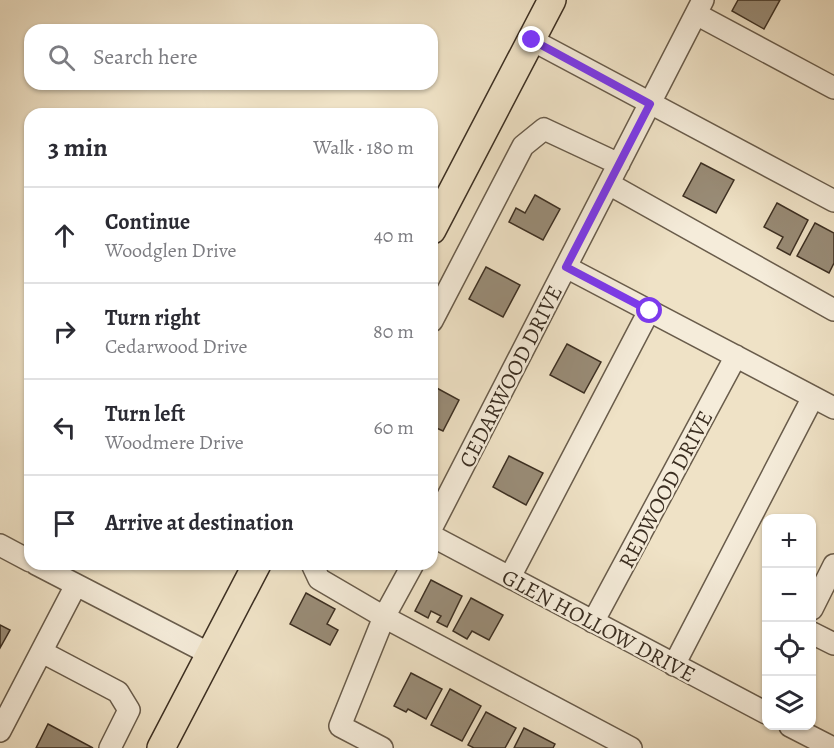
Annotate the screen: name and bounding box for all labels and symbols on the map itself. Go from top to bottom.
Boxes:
route end [518,26,544,52]
street label: CEDARWOOD DRIVE [452,280,570,473]
route start [636,297,662,323]
street label: REDWOOD DRIVE [612,405,720,574]
street label: GLEN HOLLOW DRIVE [497,562,700,690]

